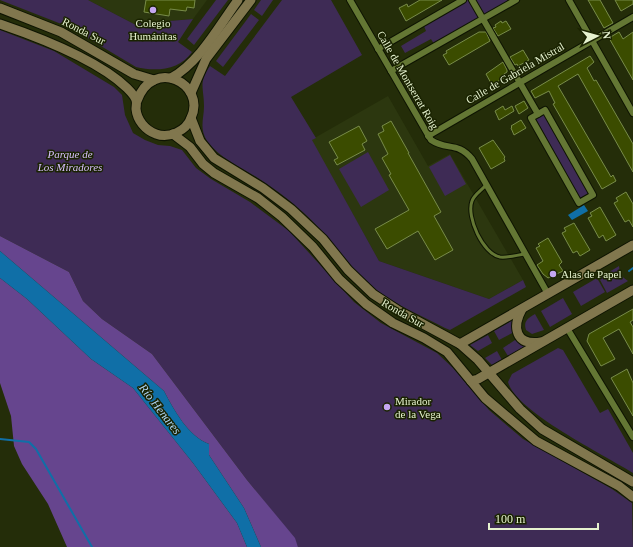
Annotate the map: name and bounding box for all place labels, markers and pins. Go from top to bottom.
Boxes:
marker: Colegio Humánitas [148,5,158,15]
place label: Colegio Humánitas [129,17,177,42]
place label: Alas de Papel [561,268,621,280]
marker: Alas de Papel [548,269,558,279]
place label: Mirador de la Vega [395,395,441,420]
marker: Mirador de la Vega [382,402,392,412]

